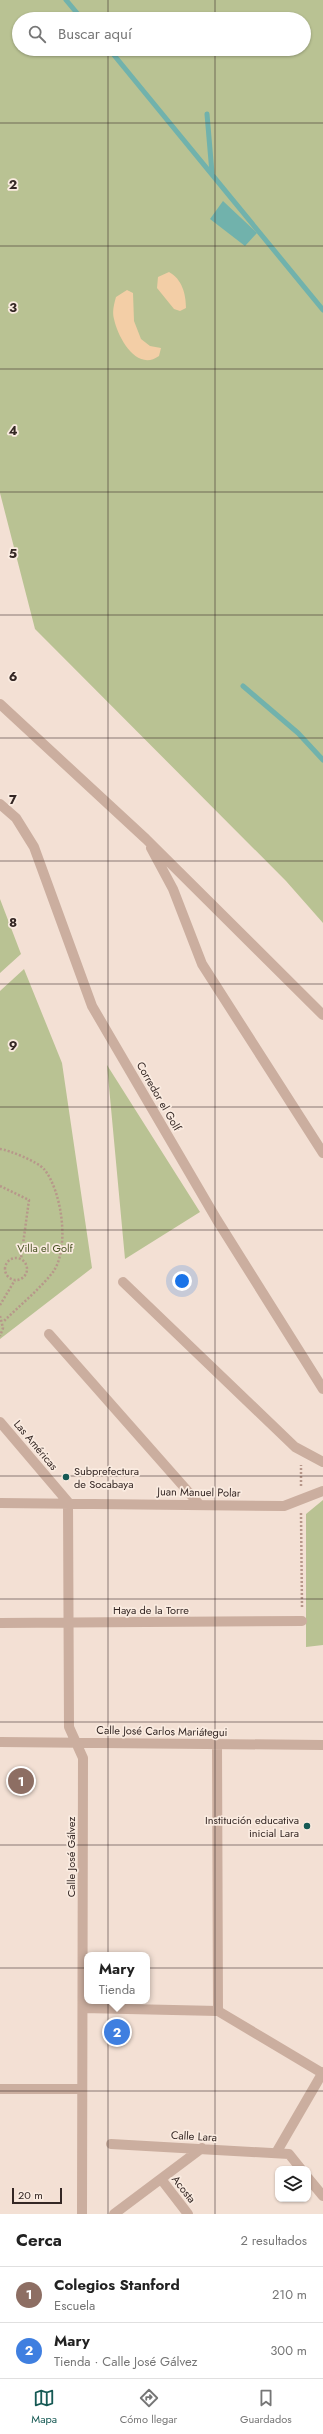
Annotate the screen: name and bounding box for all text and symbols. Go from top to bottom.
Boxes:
search box [12,12,311,56]
icon: search [26,23,48,45]
text: Buscar aquí [58,23,132,45]
text: 2 [9,175,17,194]
text: 3 [9,298,17,317]
text: 4 [8,421,18,440]
text: 5 [9,544,17,563]
text: 6 [9,667,18,686]
text: 7 [9,790,17,809]
text: 8 [9,913,17,932]
text: 9 [9,1036,18,1055]
street label: Corredor el Golf [133,1058,186,1134]
park label: Villa el Golf [17,1240,74,1256]
your location [172,1271,192,1291]
street label: Las Américas [10,1416,62,1474]
place label: Subprefectura de Socabaya [74,1463,139,1492]
marker: Subprefectura de Socabaya [61,1472,71,1482]
street label: Juan Manuel Polar [155,1483,241,1501]
street label: Haya de la Torre [113,1602,189,1618]
street label: Calle José Carlos Mariátegui [96,1722,228,1740]
pin: 1 [8,1766,34,1796]
place label: Institución educativa inicial Lara [205,1812,299,1841]
street label: Calle José Gálvez [63,1817,79,1897]
marker: Institución educativa inicial Lara [302,1821,312,1831]
popup [84,1952,150,2004]
text: Mary [99,1958,135,1980]
text: Tienda [99,1980,135,1999]
pin: 2 [104,2017,130,2047]
street label: Calle Lara [171,2127,217,2145]
map controls [275,2166,311,2202]
button: layers [275,2166,311,2202]
street label: Acosta [168,2172,200,2206]
scale bar [12,2186,62,2205]
text: 20 m [18,2187,43,2203]
text: Cerca [16,2228,62,2252]
text: 2 resultados [241,2231,307,2250]
text: Colegios Stanford [54,2274,180,2296]
text: 1 [26,2285,32,2304]
text: 210 m [272,2285,307,2304]
text: Escuela [54,2296,95,2315]
text: Mary [54,2330,90,2352]
text: 2 [25,2341,33,2360]
text: 300 m [270,2341,307,2360]
text: Tienda · Calle José Gálvez [54,2352,197,2371]
tab: Mapa [31,2387,57,2427]
tab: Cómo llegar [120,2387,177,2427]
tab: Guardados [240,2387,292,2427]

